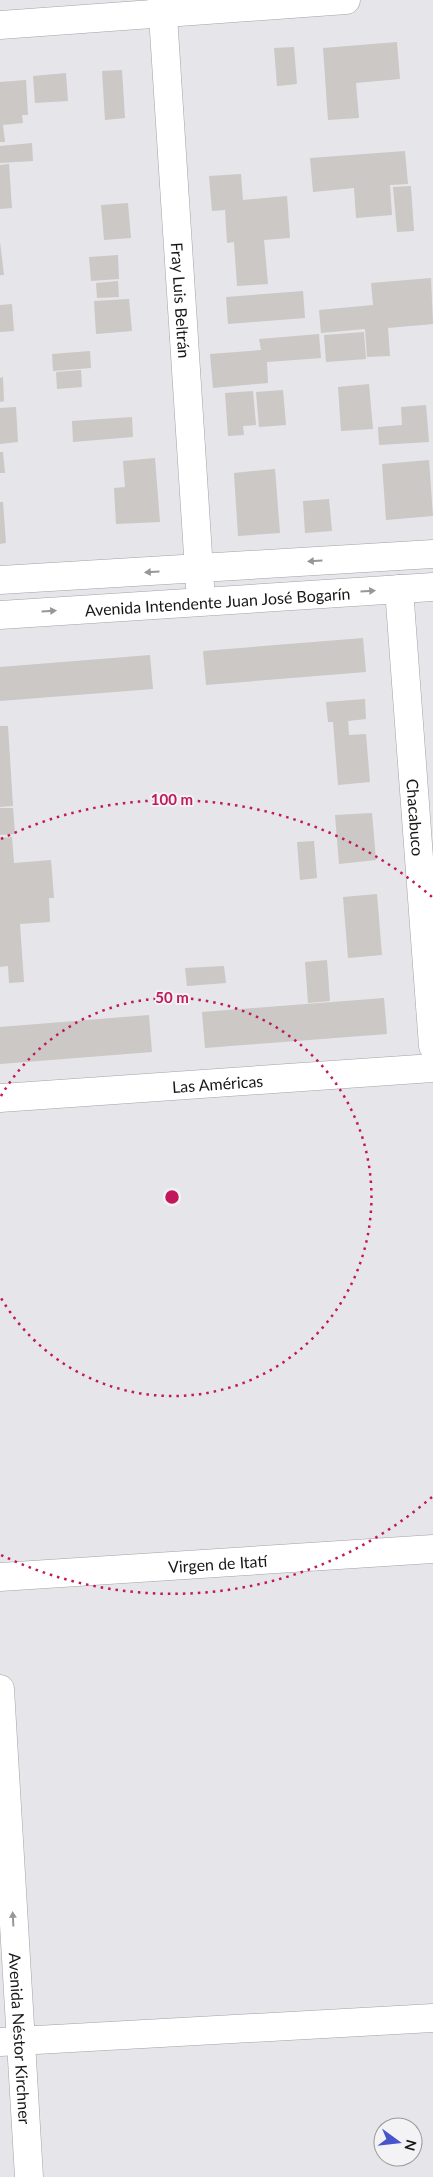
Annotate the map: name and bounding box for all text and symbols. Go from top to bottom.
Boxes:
street label: Fray Luis Beltrán [168,242,195,359]
one-way arrow [306,558,322,566]
one-way arrow [144,568,160,576]
street label: Avenida Intendente Juan José Bogarín [84,583,351,619]
one-way arrow [360,586,376,594]
one-way arrow [41,607,57,615]
street label: Chacabuco [404,778,428,857]
text: 100 m [151,790,193,808]
text: 50 m [155,988,189,1006]
street label: Las Américas [171,1070,264,1096]
centre of rings [163,1188,181,1206]
street label: Virgen de Itatí [167,1550,269,1576]
one-way arrow [8,1910,16,1926]
street label: Avenida Néstor Kirchner [6,1952,35,2125]
north arrow [373,2117,423,2167]
text: N [401,2138,421,2153]

